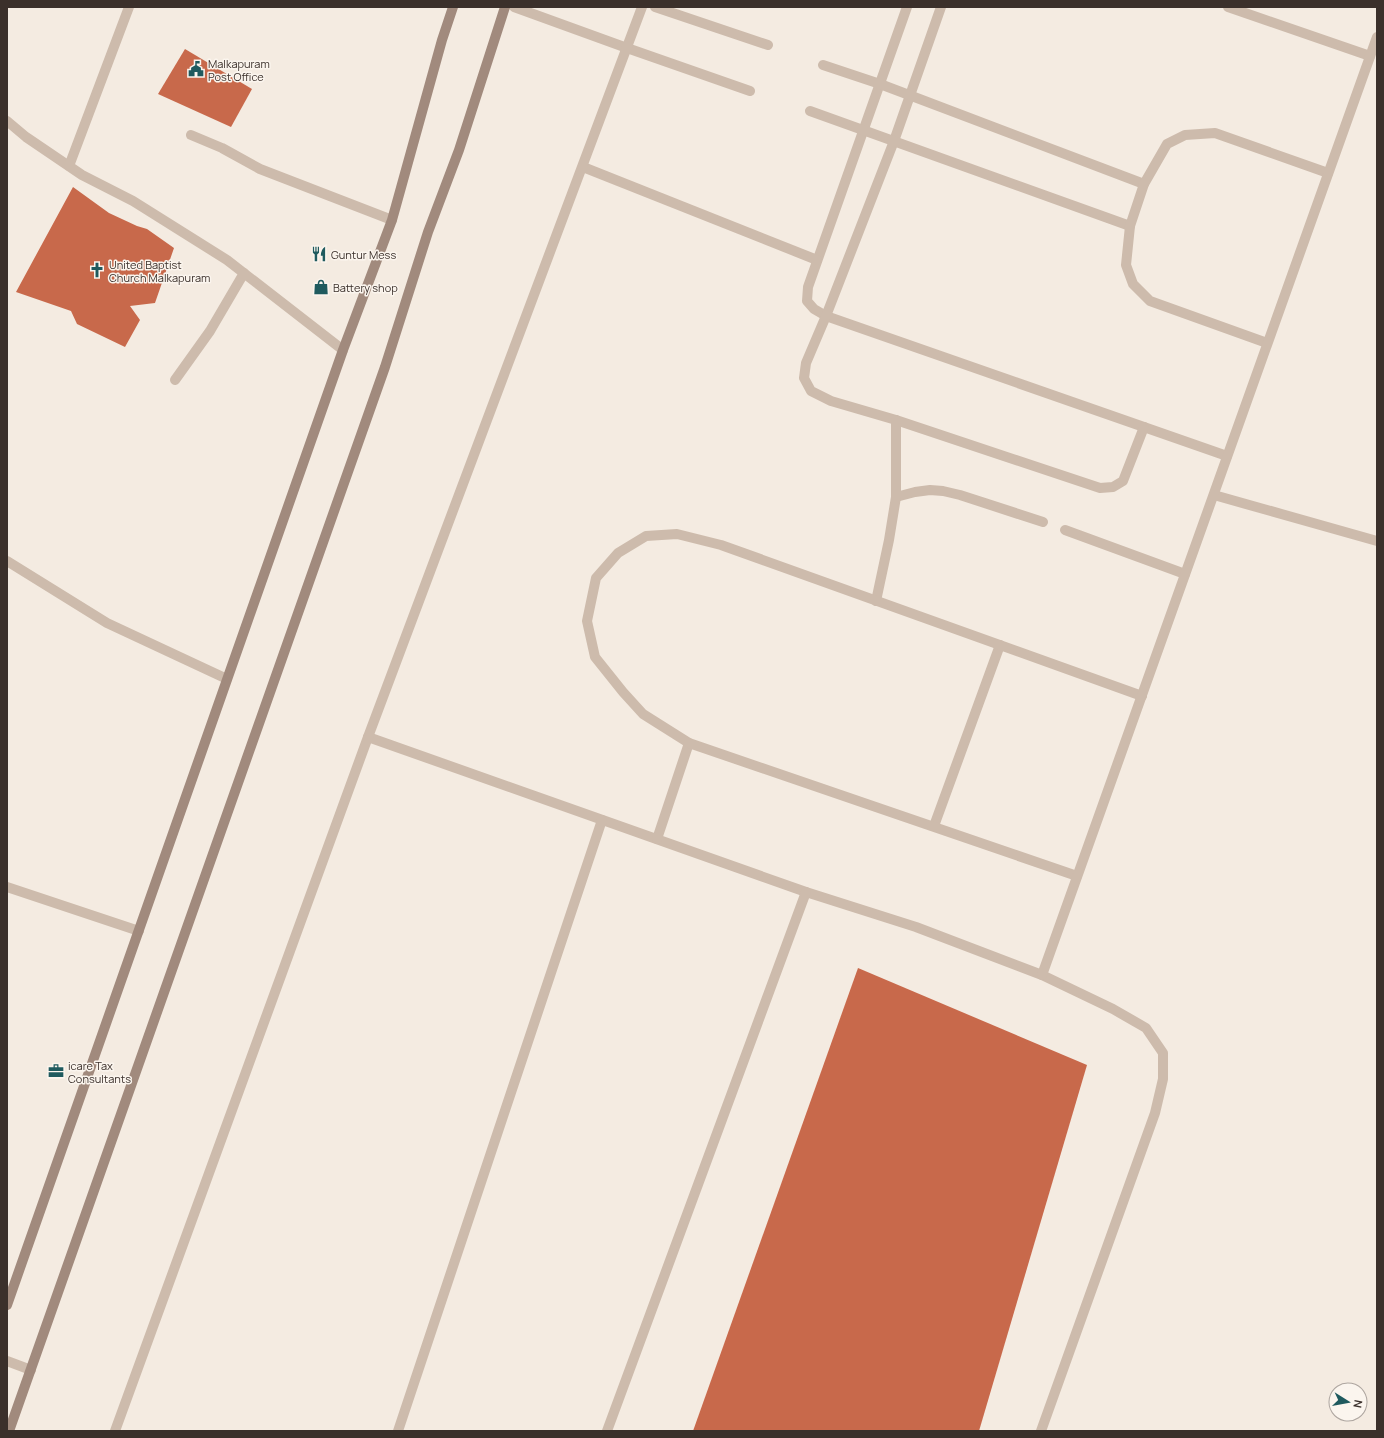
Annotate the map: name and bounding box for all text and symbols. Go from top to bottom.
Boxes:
place label: Malkapuram Post Office [208,56,270,84]
public building icon: Malkapuram Post Office [187,60,205,78]
restaurant icon: Guntur Mess [310,245,328,263]
place label: Guntur Mess [331,247,396,262]
place label: United Baptist Church Malkapuram [109,257,210,285]
church icon: United Baptist Church Malkapuram [88,261,106,279]
shop icon: Battery shop [312,278,330,296]
place label: Battery shop [333,280,398,295]
place label: icare Tax Consultants [68,1058,131,1086]
office icon: icare Tax Consultants [47,1062,65,1080]
north arrow [1328,1382,1368,1422]
text: N [1350,1399,1366,1409]

